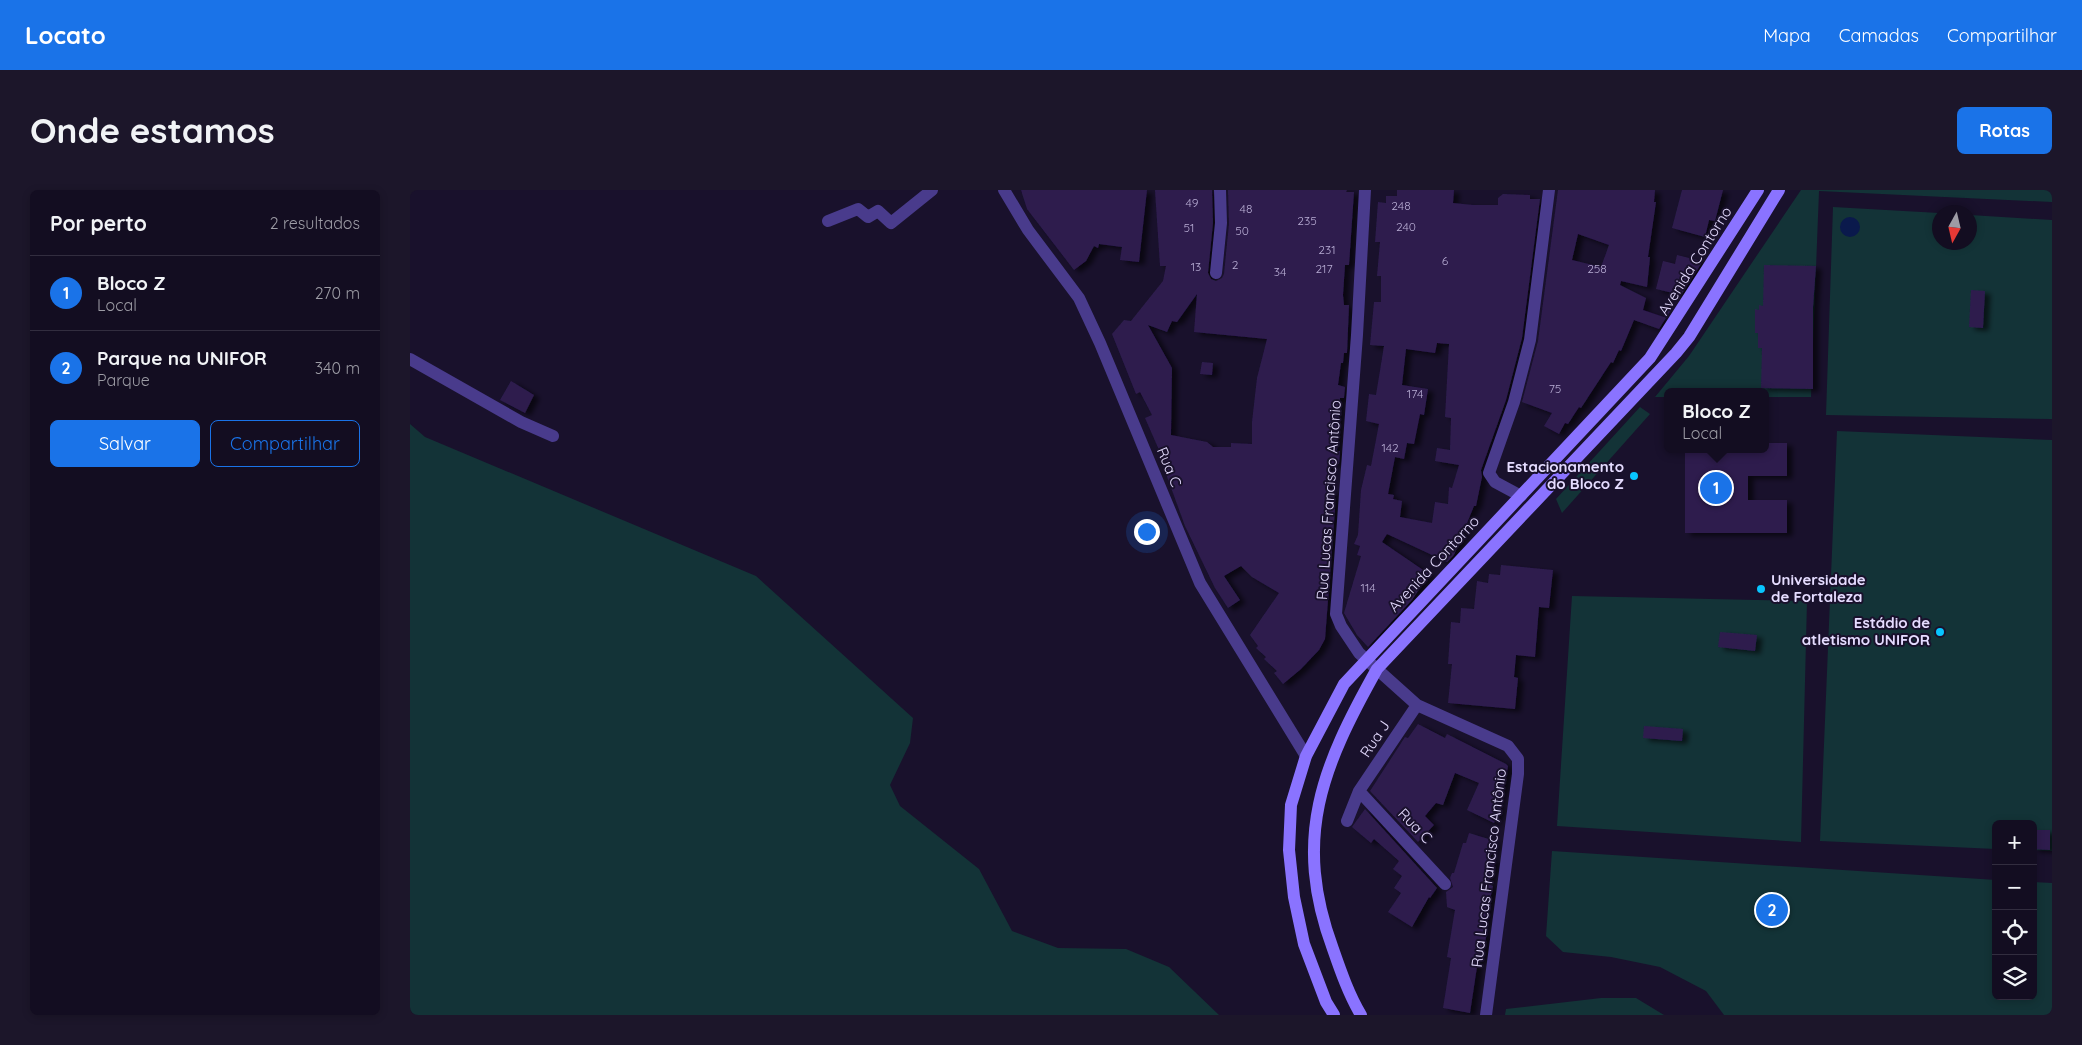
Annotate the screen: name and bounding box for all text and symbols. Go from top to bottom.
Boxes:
text: Locato [25,20,106,50]
text: Mapa [1763,24,1811,47]
text: Camadas [1839,24,1919,47]
text: Compartilhar [1947,24,2057,47]
button: Rotas [1957,107,2052,154]
text: Onde estamos [30,108,275,152]
house number: 49 [1186,195,1199,210]
house number: 248 [1391,198,1411,213]
house number: 48 [1240,201,1252,216]
street label: Avenida Contorno [1653,203,1736,319]
north arrow [1932,205,1977,250]
text: Por perto [50,210,147,236]
text: 2 resultados [270,213,360,233]
house number: 235 [1297,213,1317,228]
house number: 240 [1396,219,1416,234]
house number: 51 [1184,220,1194,235]
house number: 50 [1235,223,1249,238]
house number: 231 [1318,242,1336,257]
house number: 6 [1442,253,1449,268]
house number: 2 [1232,257,1239,272]
house number: 13 [1191,259,1201,274]
house number: 217 [1315,261,1333,276]
house number: 258 [1587,261,1607,276]
house number: 34 [1274,264,1286,279]
text: Bloco Z [97,271,166,295]
text: 1 [63,283,69,303]
text: 270 m [315,283,360,303]
text: Local [97,295,137,315]
text: Parque na UNIFOR [97,346,267,370]
text: 2 [61,358,71,378]
text: 340 m [315,358,360,378]
text: Parque [97,370,150,390]
house number: 75 [1549,381,1561,396]
house number: 174 [1407,386,1423,401]
popup [1664,388,1769,453]
street label: Rua Lucas Francisco Antônio [1312,399,1345,601]
text: Bloco Z [1682,399,1751,423]
button: Salvar [50,420,200,467]
button: Compartilhar [210,420,360,467]
text: Local [1682,423,1722,443]
house number: 142 [1381,440,1399,455]
street label: Rua C [1153,444,1186,490]
place label: Estacionamento do Bloco Z [1507,457,1624,493]
pin: 1 [1700,469,1732,507]
marker: Estacionamento do Bloco Z [1628,470,1640,482]
street label: Avenida Contorno [1384,512,1483,616]
your location [1134,519,1160,545]
place label: Universidade de Fortaleza [1771,570,1866,606]
house number: 114 [1360,580,1376,595]
marker: Universidade de Fortaleza [1755,583,1767,595]
place label: Estádio de atletismo UNIFOR [1802,613,1930,649]
marker: Estádio de atletismo UNIFOR [1934,626,1946,638]
street label: Rua J [1355,717,1394,761]
street label: Rua Lucas Francisco Antônio [1467,767,1510,968]
street label: Rua C [1394,804,1437,847]
map controls [1992,820,2037,1000]
button: + [1992,820,2037,865]
button: − [1992,865,2037,910]
pin: 2 [1756,891,1788,929]
button: locate [1992,910,2037,955]
button: layers [1992,955,2037,1000]

